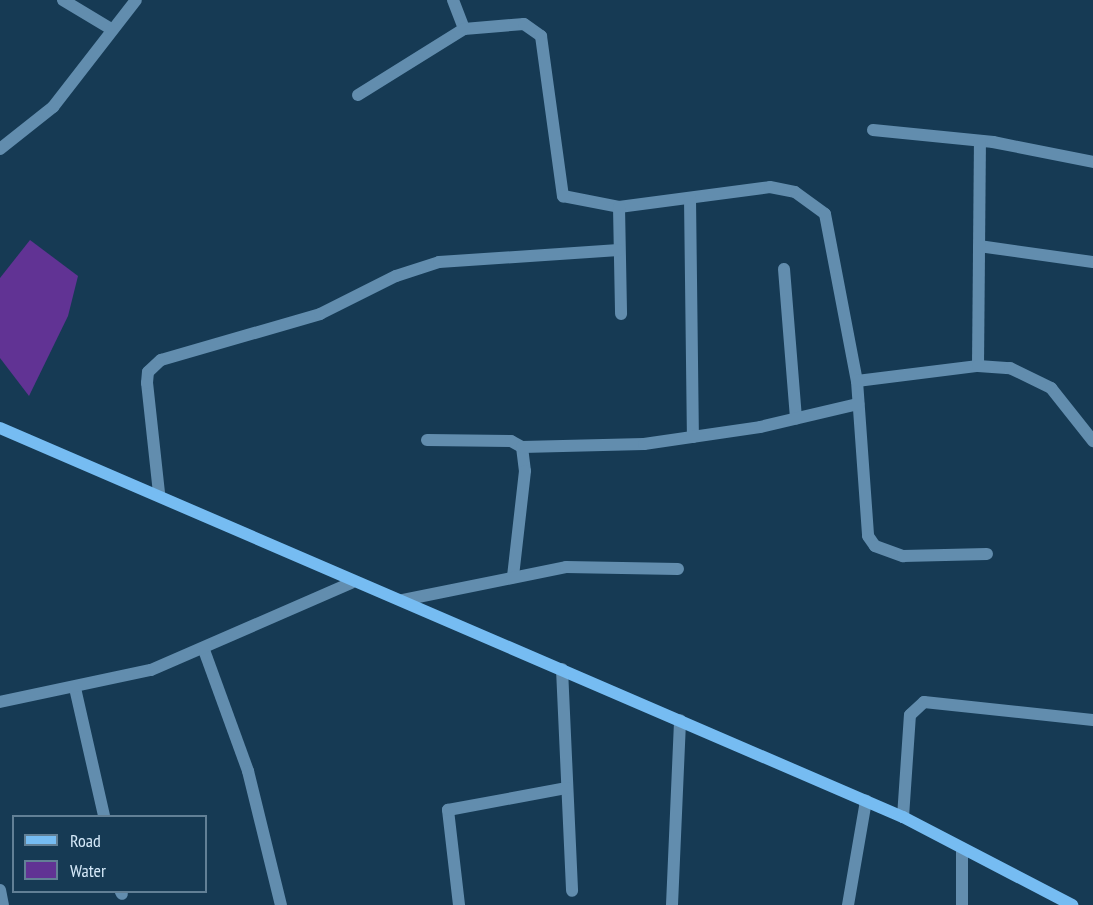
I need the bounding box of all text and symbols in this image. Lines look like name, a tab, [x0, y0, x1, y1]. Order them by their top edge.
legend	[12, 815, 207, 893]
text: Road	[70, 829, 101, 852]
text: Water	[70, 859, 106, 882]

